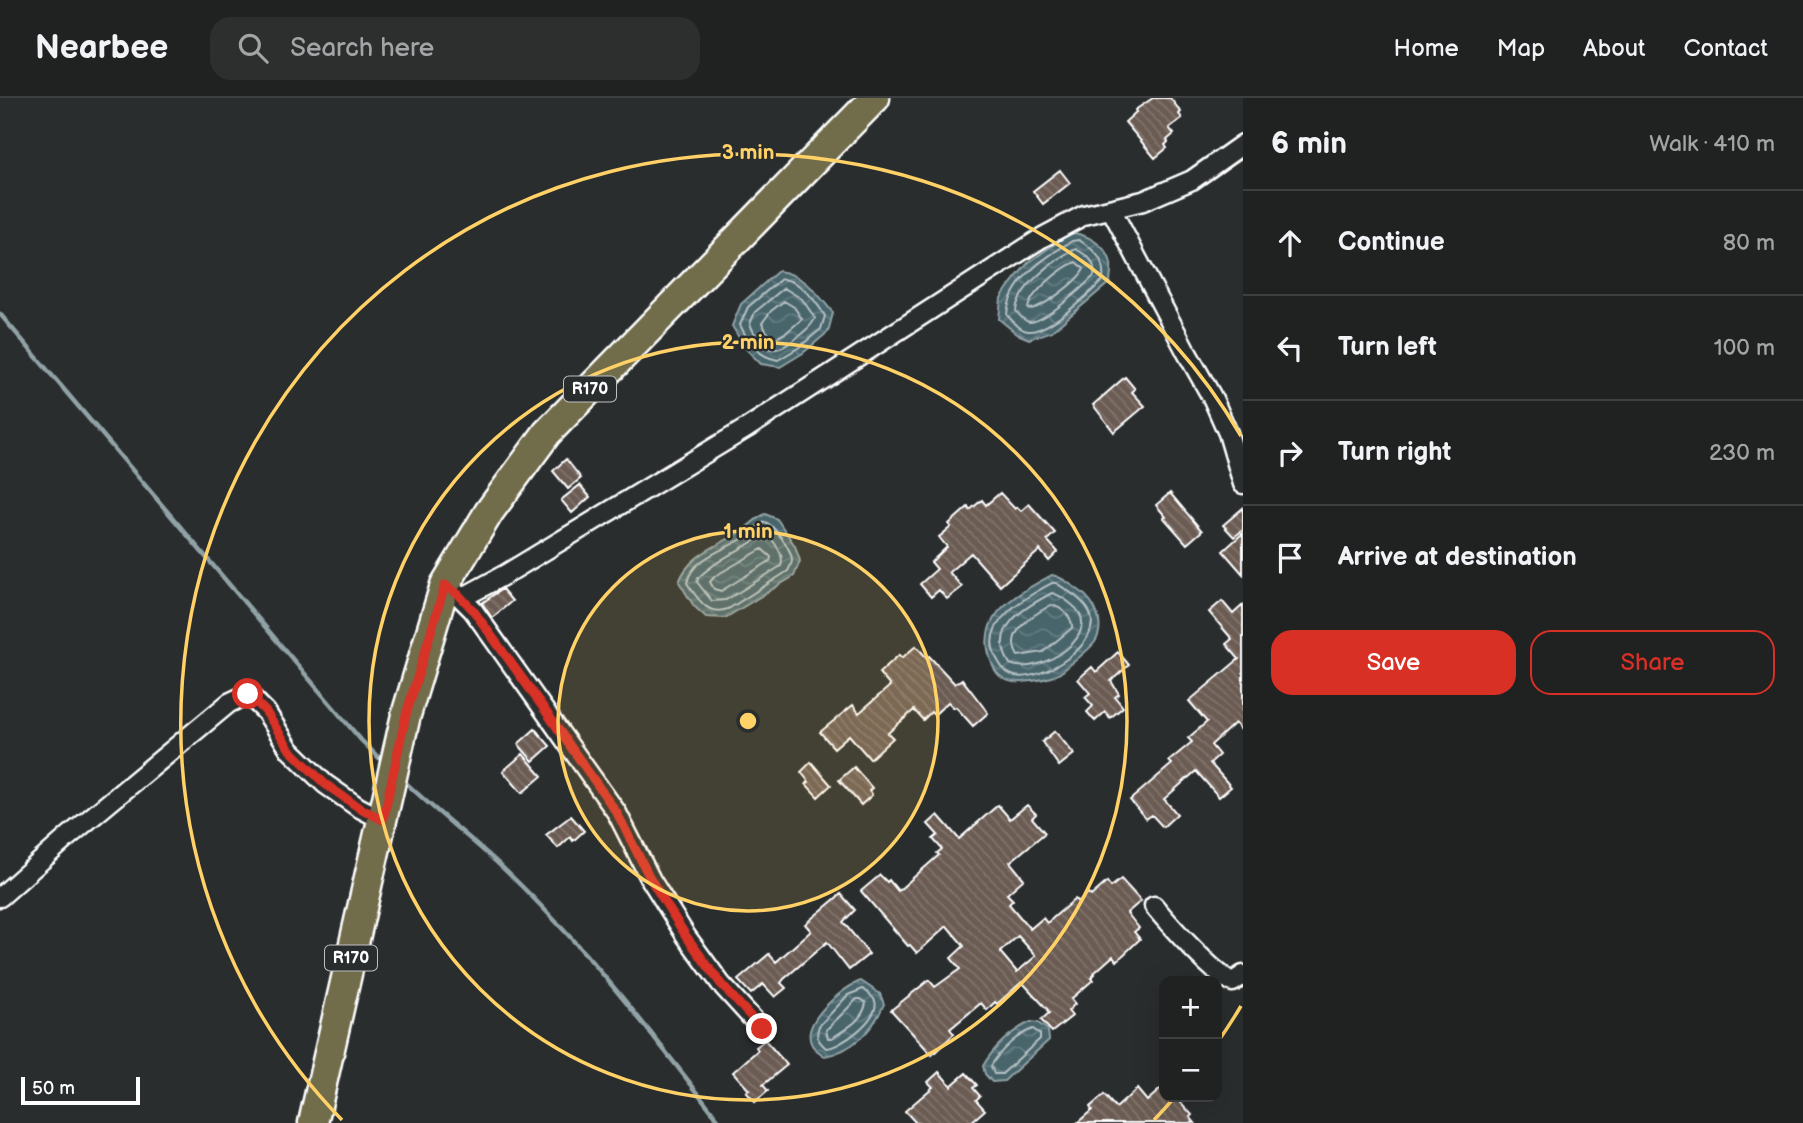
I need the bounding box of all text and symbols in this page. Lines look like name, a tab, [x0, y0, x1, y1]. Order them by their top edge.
search box	[210, 17, 700, 80]
text: Nearbee	[35, 28, 168, 68]
icon: search	[234, 29, 272, 67]
text: Search here	[290, 33, 434, 64]
text: Home	[1394, 34, 1459, 63]
text: Map	[1497, 34, 1545, 63]
text: About	[1583, 34, 1645, 63]
text: Contact	[1683, 34, 1768, 63]
text: 6 min	[1271, 126, 1347, 162]
text: Walk · 410 m	[1649, 130, 1775, 158]
text: 3 min	[722, 140, 774, 165]
icon: ahead	[1271, 224, 1309, 262]
text: Continue	[1338, 227, 1445, 258]
text: 80 m	[1723, 229, 1775, 257]
icon: left	[1271, 329, 1309, 367]
text: 2 min	[721, 330, 775, 355]
text: Turn left	[1338, 332, 1437, 363]
text: 100 m	[1714, 334, 1775, 362]
road number: R170	[564, 376, 616, 402]
icon: right	[1271, 434, 1309, 472]
text: Turn right	[1338, 437, 1451, 468]
text: 230 m	[1709, 439, 1775, 467]
text: 1 min	[723, 519, 773, 544]
icon: arrive	[1271, 539, 1309, 577]
text: Arrive at destination	[1338, 542, 1577, 573]
button: Save	[1271, 630, 1516, 695]
button: Share	[1530, 630, 1775, 695]
route start	[232, 678, 263, 709]
centre of rings	[736, 709, 760, 733]
road number: R170	[325, 946, 377, 971]
map controls	[1159, 976, 1222, 1102]
button: +	[1159, 976, 1222, 1039]
route end	[746, 1013, 777, 1044]
button: −	[1159, 1039, 1222, 1102]
scale bar	[21, 1074, 140, 1106]
text: 50 m	[32, 1077, 75, 1100]

